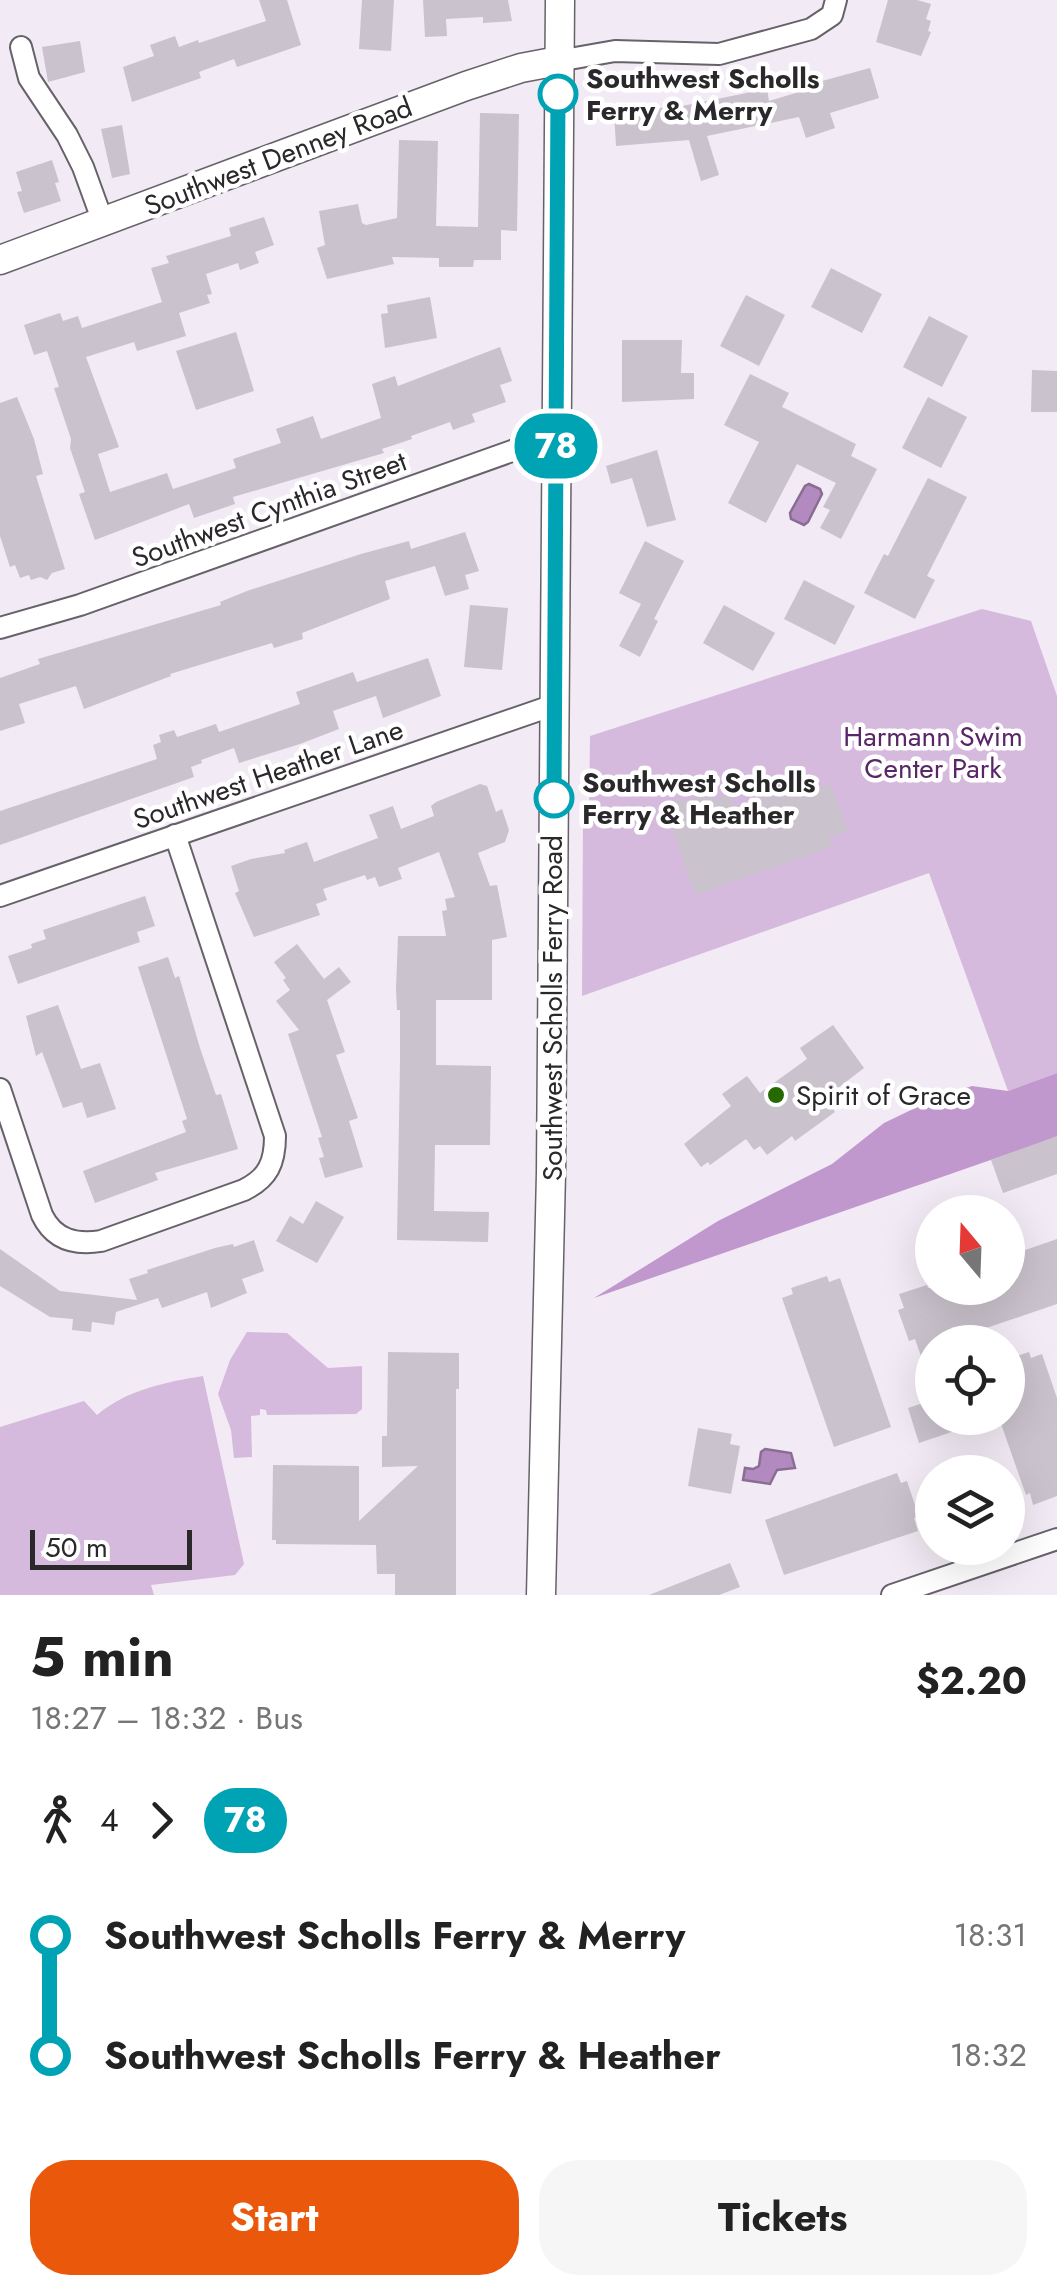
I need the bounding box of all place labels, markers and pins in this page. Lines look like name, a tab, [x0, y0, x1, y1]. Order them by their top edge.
place label: Southwest Scholls Ferry & Merry	[586, 58, 820, 131]
marker: Southwest Scholls Ferry & Merry	[539, 75, 577, 113]
place label: Southwest Scholls Ferry & Heather	[582, 762, 816, 835]
marker: Southwest Scholls Ferry & Heather	[535, 779, 573, 817]
place label: Spirit of Grace	[796, 1075, 971, 1116]
marker: Spirit of Grace	[765, 1084, 787, 1106]

